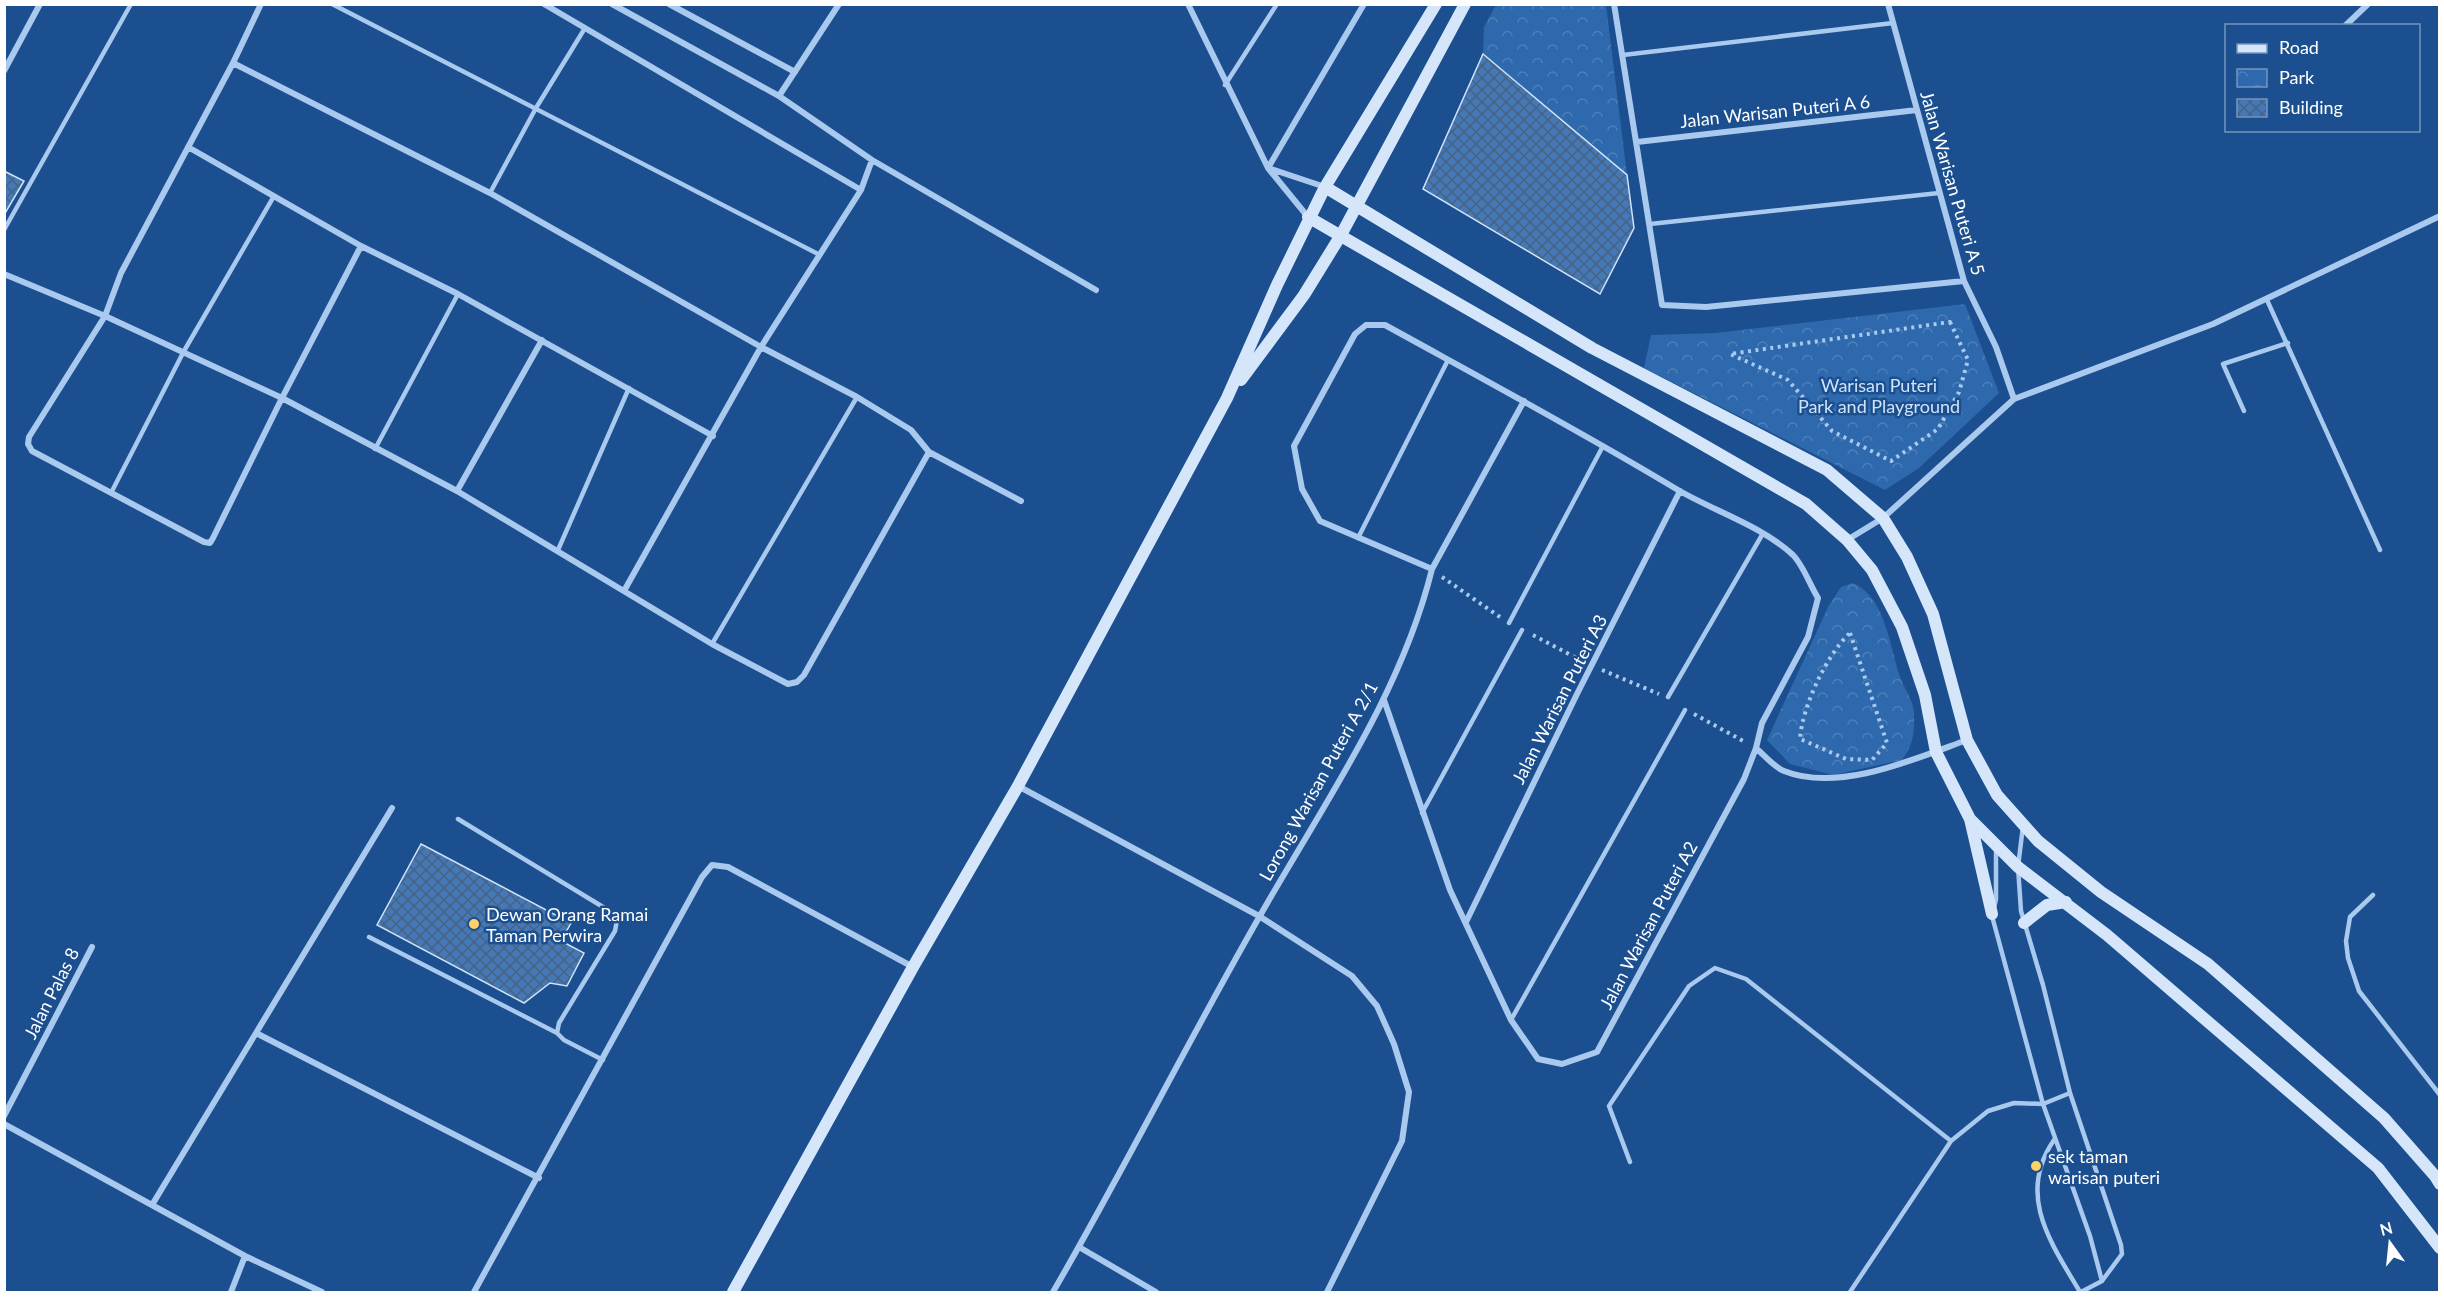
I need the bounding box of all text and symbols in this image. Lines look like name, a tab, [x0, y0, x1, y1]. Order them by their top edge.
legend	[2225, 24, 2420, 132]
text: Road	[2279, 36, 2319, 58]
text: Park	[2279, 66, 2315, 88]
street label: Jalan Warisan Puteri A 5	[1916, 88, 1990, 278]
street label: Jalan Warisan Puteri A 6	[1679, 90, 1871, 132]
text: Building	[2279, 96, 2343, 118]
park label: Warisan Puteri Park and Playground	[1798, 374, 1960, 417]
street label: Jalan Warisan Puteri A3	[1507, 611, 1611, 787]
street label: Lorong Warisan Puteri A 2/1	[1254, 677, 1382, 885]
street label: Jalan Warisan Puteri A2	[1594, 837, 1702, 1013]
place label: Dewan Orang Ramai Taman Perwira	[486, 903, 648, 946]
marker: Dewan Orang Ramai Taman Perwira	[467, 917, 481, 931]
street label: Jalan Palas 8	[19, 944, 83, 1042]
place label: sek taman warisan puteri	[2048, 1145, 2160, 1188]
marker: sek taman warisan puteri	[2029, 1159, 2043, 1173]
north arrow	[2360, 1213, 2420, 1273]
text: N	[2378, 1217, 2394, 1239]

